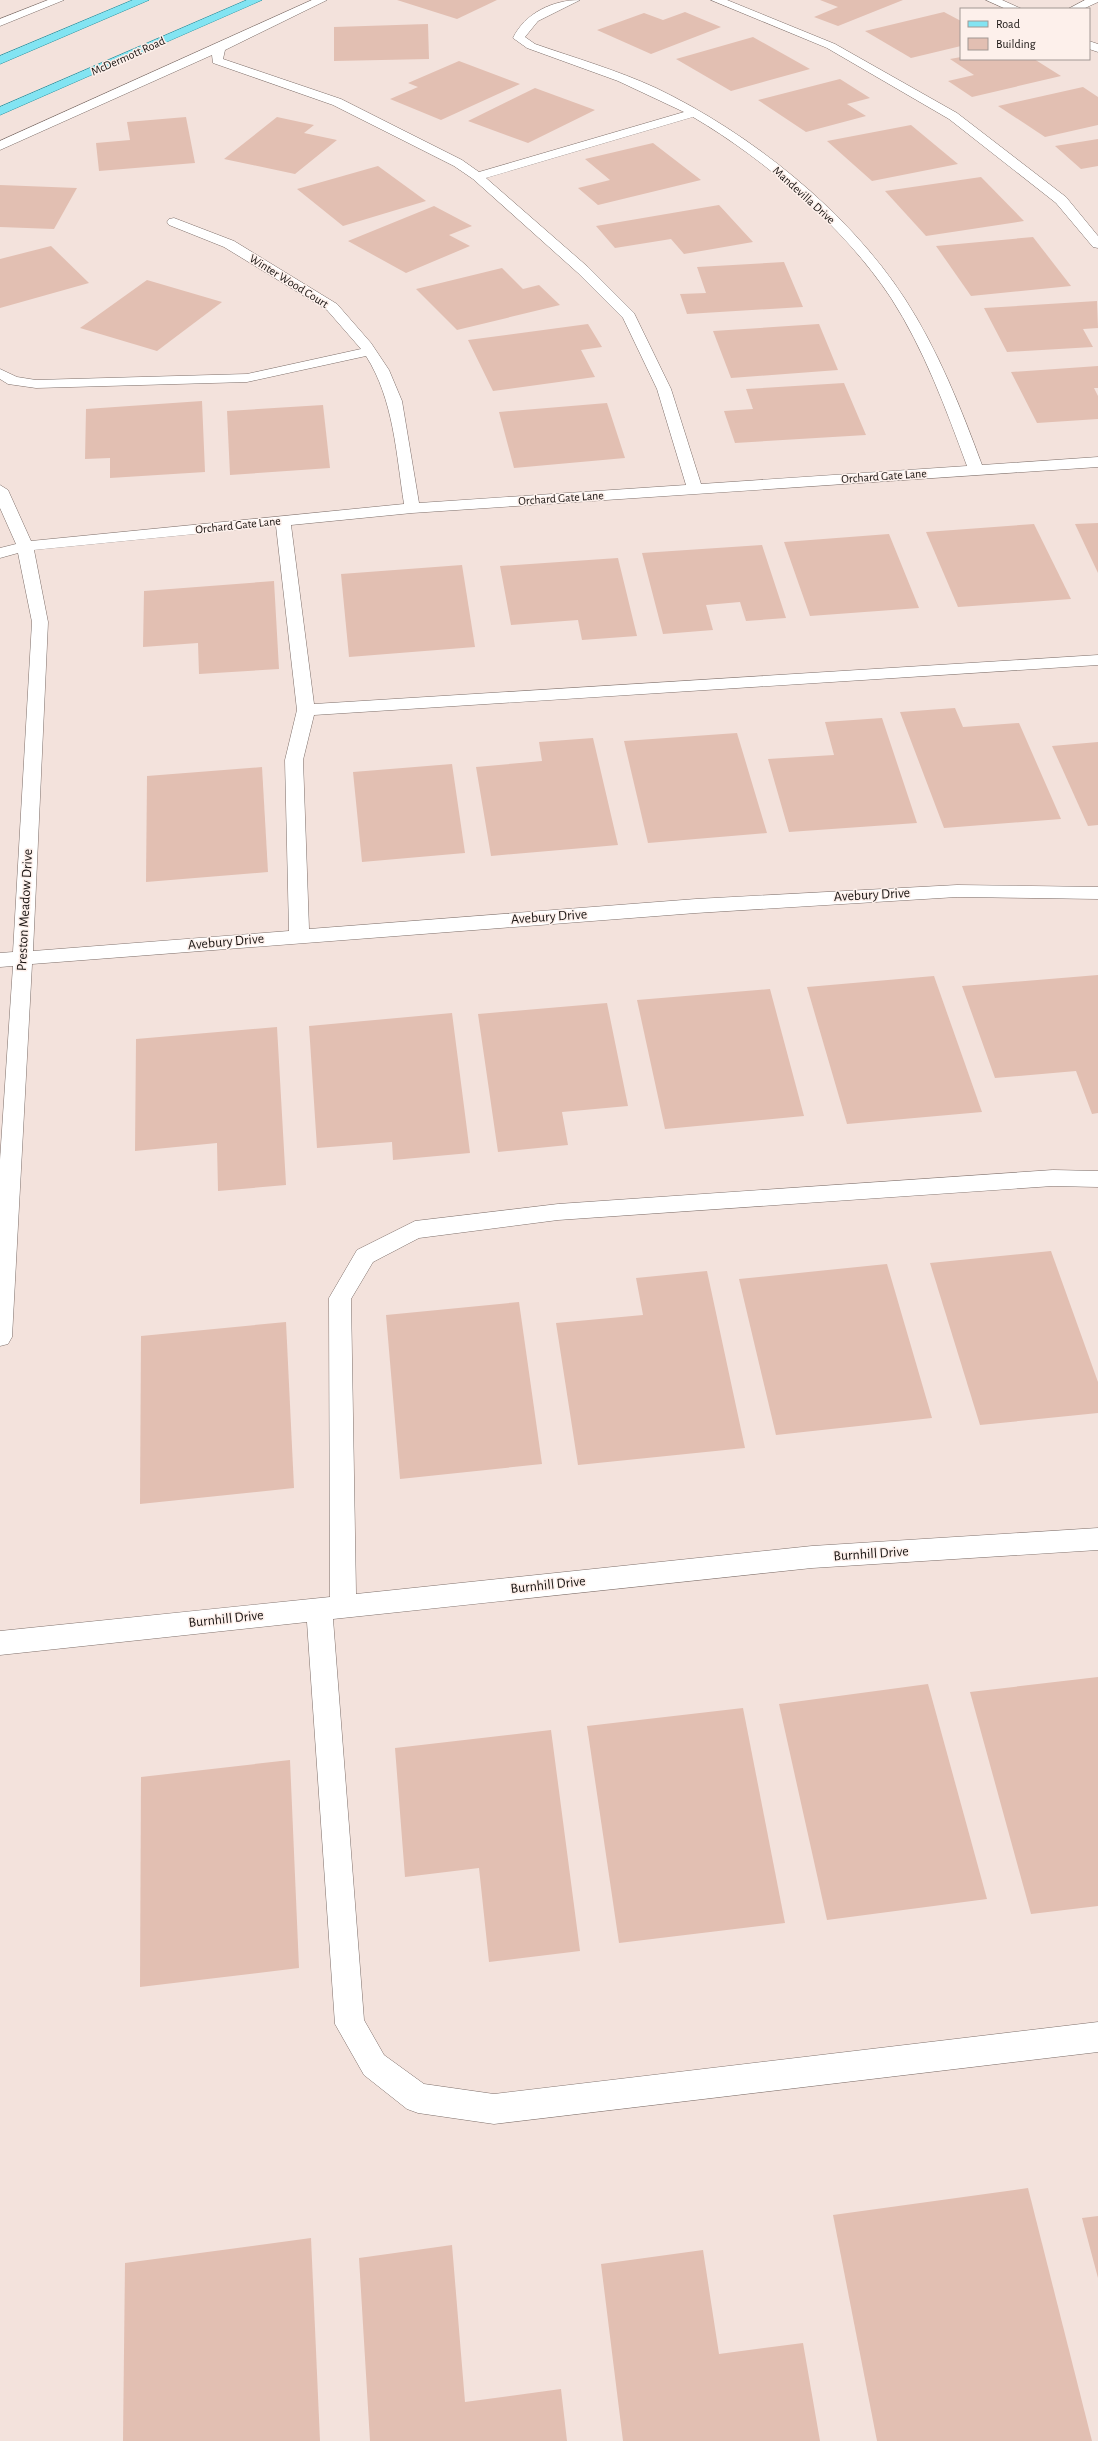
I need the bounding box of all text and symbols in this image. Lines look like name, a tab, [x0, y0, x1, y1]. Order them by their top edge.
legend	[960, 8, 1090, 60]
text: Road	[996, 18, 1020, 30]
street label: McDermott Road	[89, 34, 167, 78]
text: Building	[996, 38, 1036, 50]
street label: Mandevilla Drive	[771, 164, 837, 226]
street label: Winter Wood Court	[247, 252, 331, 310]
street label: Orchard Gate Lane	[841, 467, 927, 485]
street label: Orchard Gate Lane	[518, 489, 604, 507]
street label: Orchard Gate Lane	[195, 515, 281, 535]
street label: Preston Meadow Drive	[15, 849, 35, 971]
street label: Avebury Drive	[834, 886, 910, 904]
street label: Avebury Drive	[510, 907, 588, 927]
street label: Avebury Drive	[187, 932, 265, 952]
street label: Burnhill Drive	[833, 1544, 909, 1564]
street label: Burnhill Drive	[510, 1574, 586, 1596]
street label: Burnhill Drive	[188, 1608, 264, 1630]

